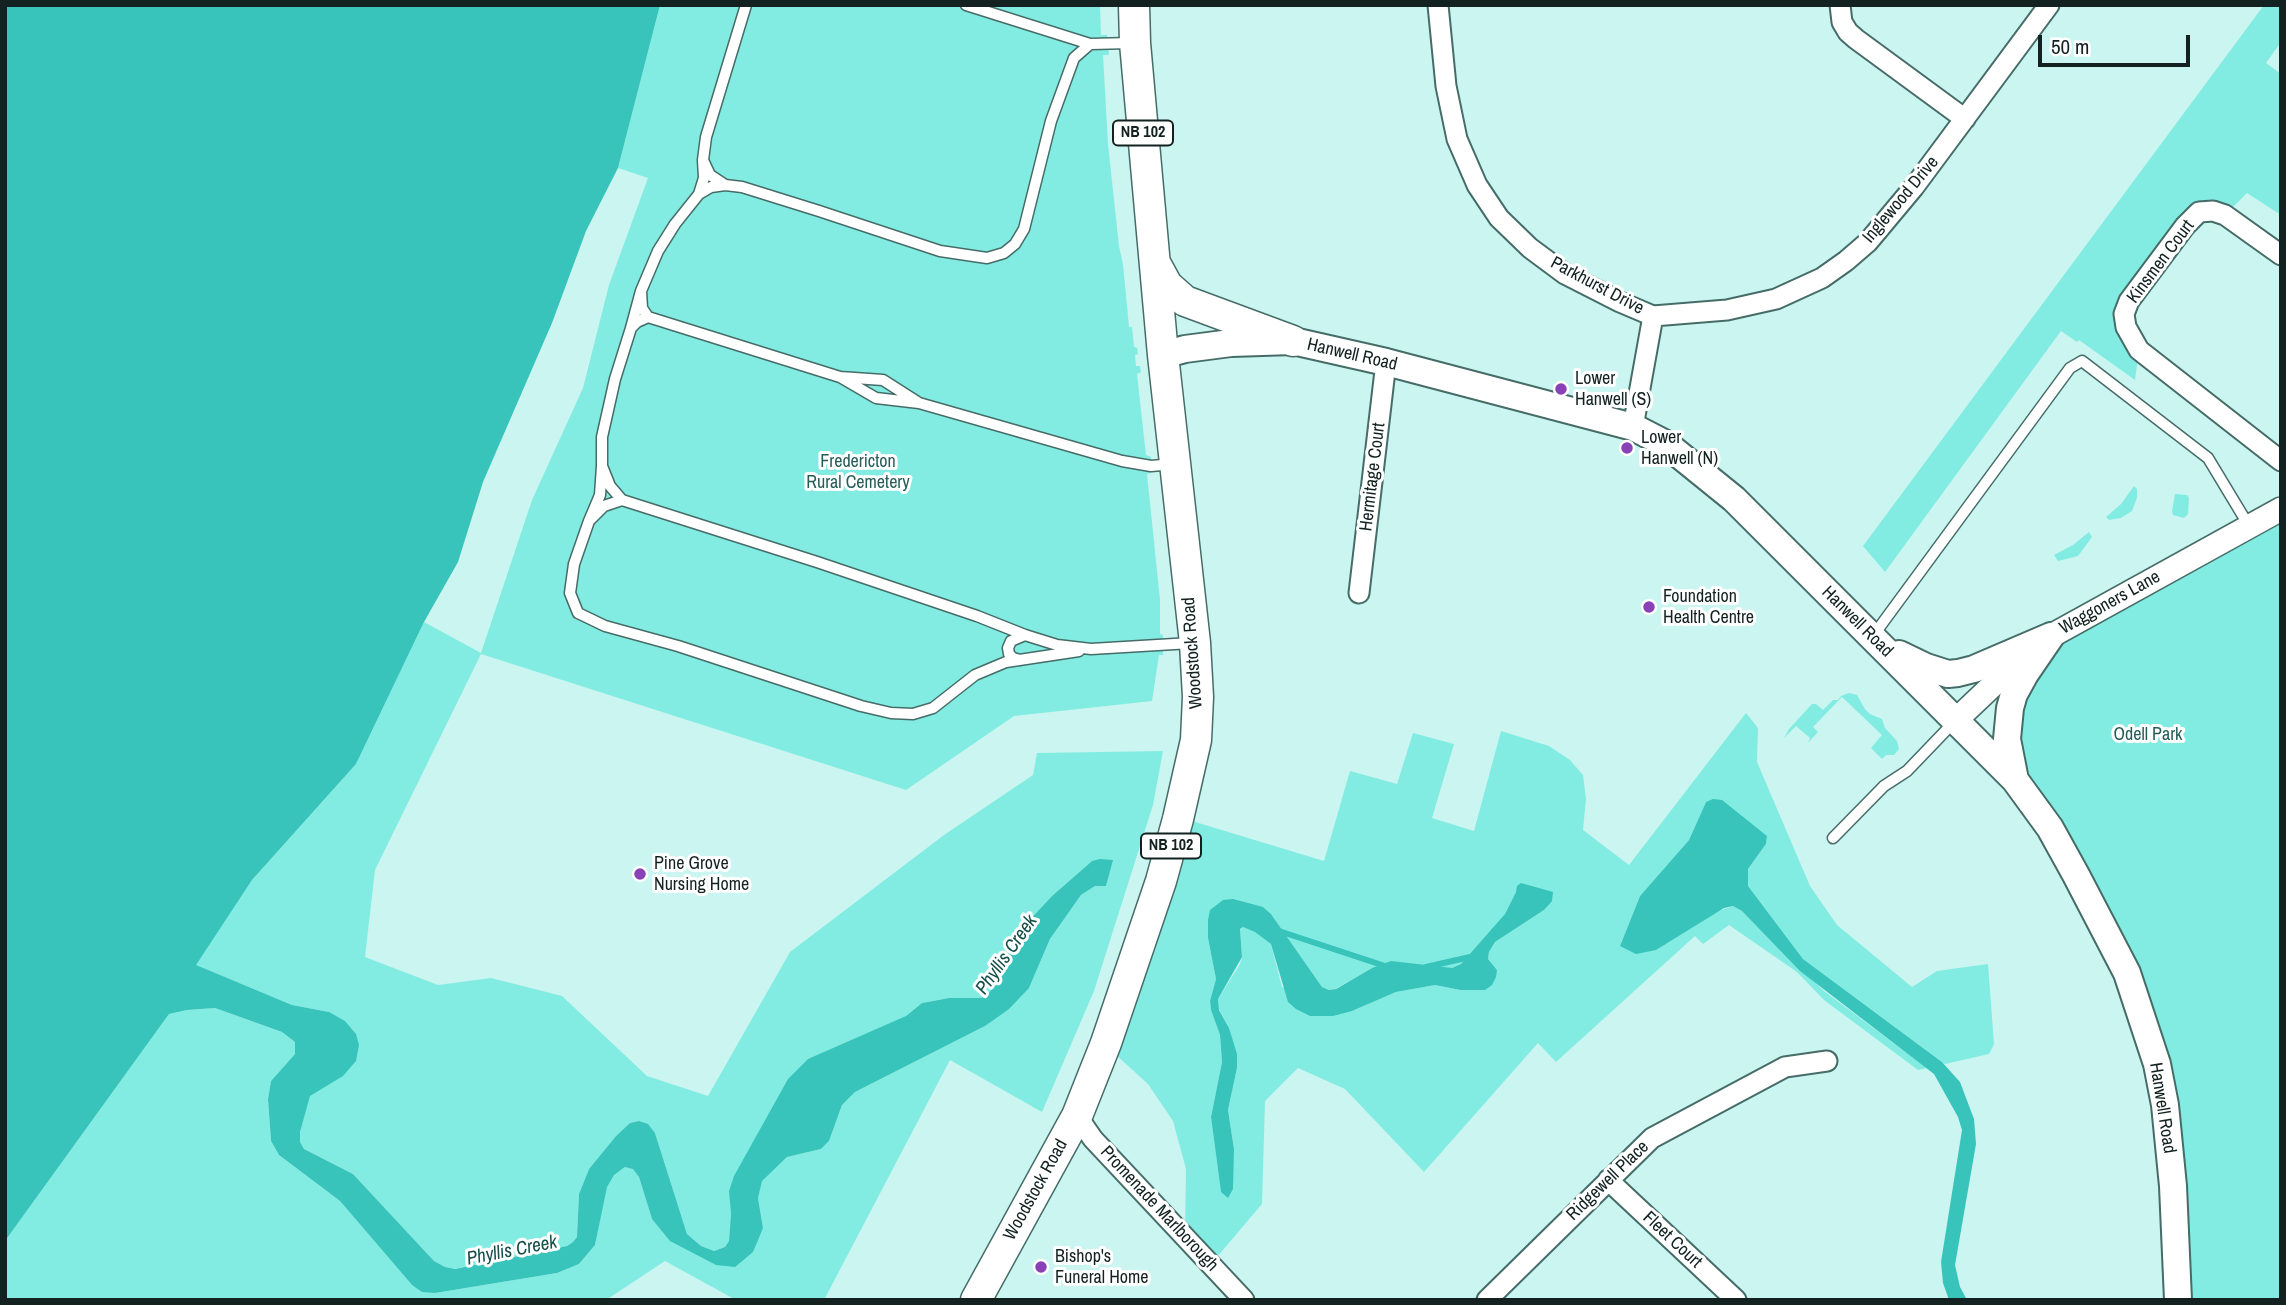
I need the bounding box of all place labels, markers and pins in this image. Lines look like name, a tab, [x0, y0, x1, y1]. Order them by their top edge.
place label: Lower Hanwell (S)	[1575, 368, 1651, 410]
marker: Lower Hanwell (S)	[1553, 381, 1569, 397]
place label: Lower Hanwell (N)	[1641, 427, 1718, 470]
marker: Lower Hanwell (N)	[1619, 440, 1635, 456]
place label: Foundation Health Centre	[1663, 586, 1754, 628]
marker: Foundation Health Centre	[1641, 599, 1657, 615]
place label: Pine Grove Nursing Home	[654, 853, 749, 896]
marker: Pine Grove Nursing Home	[632, 866, 648, 882]
place label: Bishop's Funeral Home	[1055, 1246, 1149, 1288]
marker: Bishop's Funeral Home	[1033, 1259, 1049, 1275]

